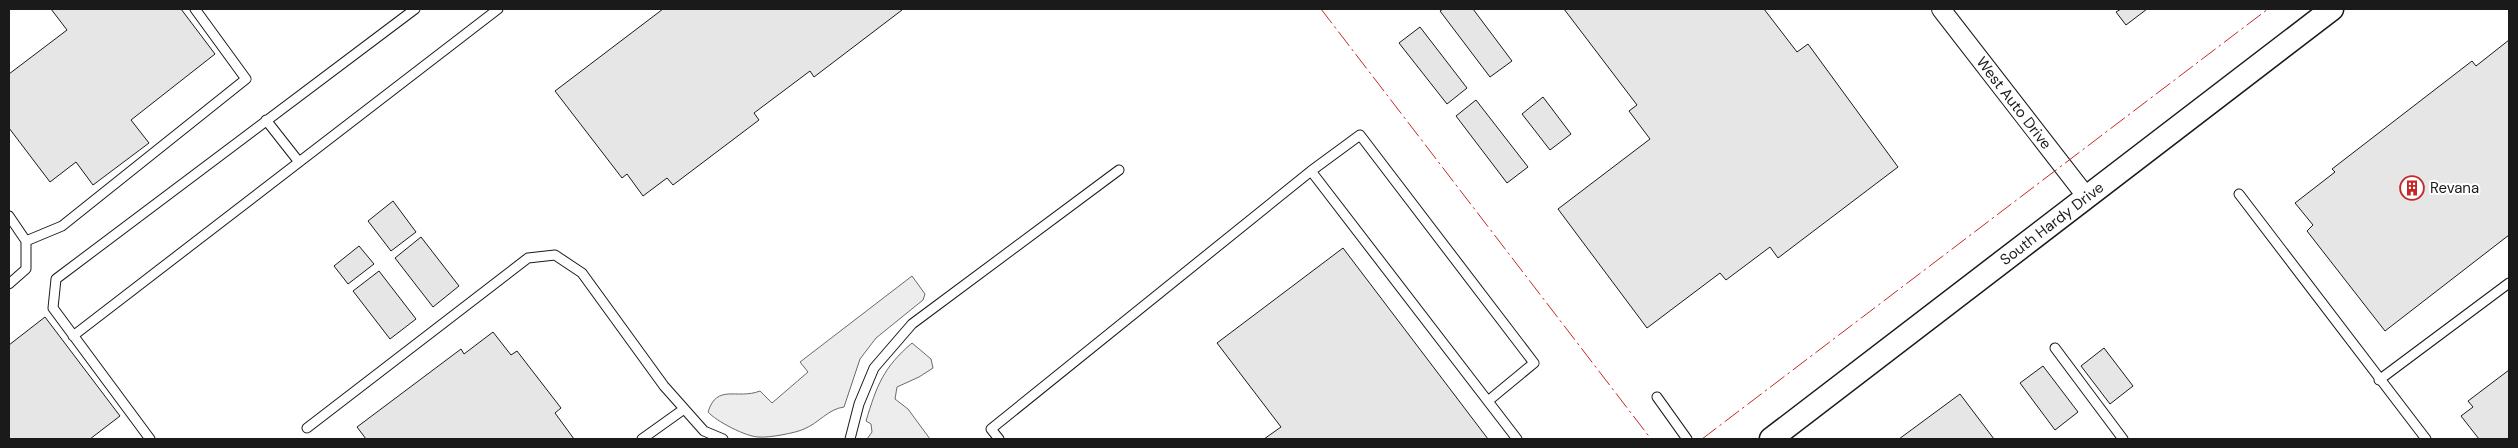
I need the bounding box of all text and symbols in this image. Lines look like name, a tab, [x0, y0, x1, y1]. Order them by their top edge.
street label: West Auto Drive	[1972, 53, 2056, 153]
building icon: Revana	[2399, 175, 2425, 201]
street label: South Hardy Drive	[1996, 177, 2108, 270]
place label: Revana	[2430, 178, 2479, 198]

